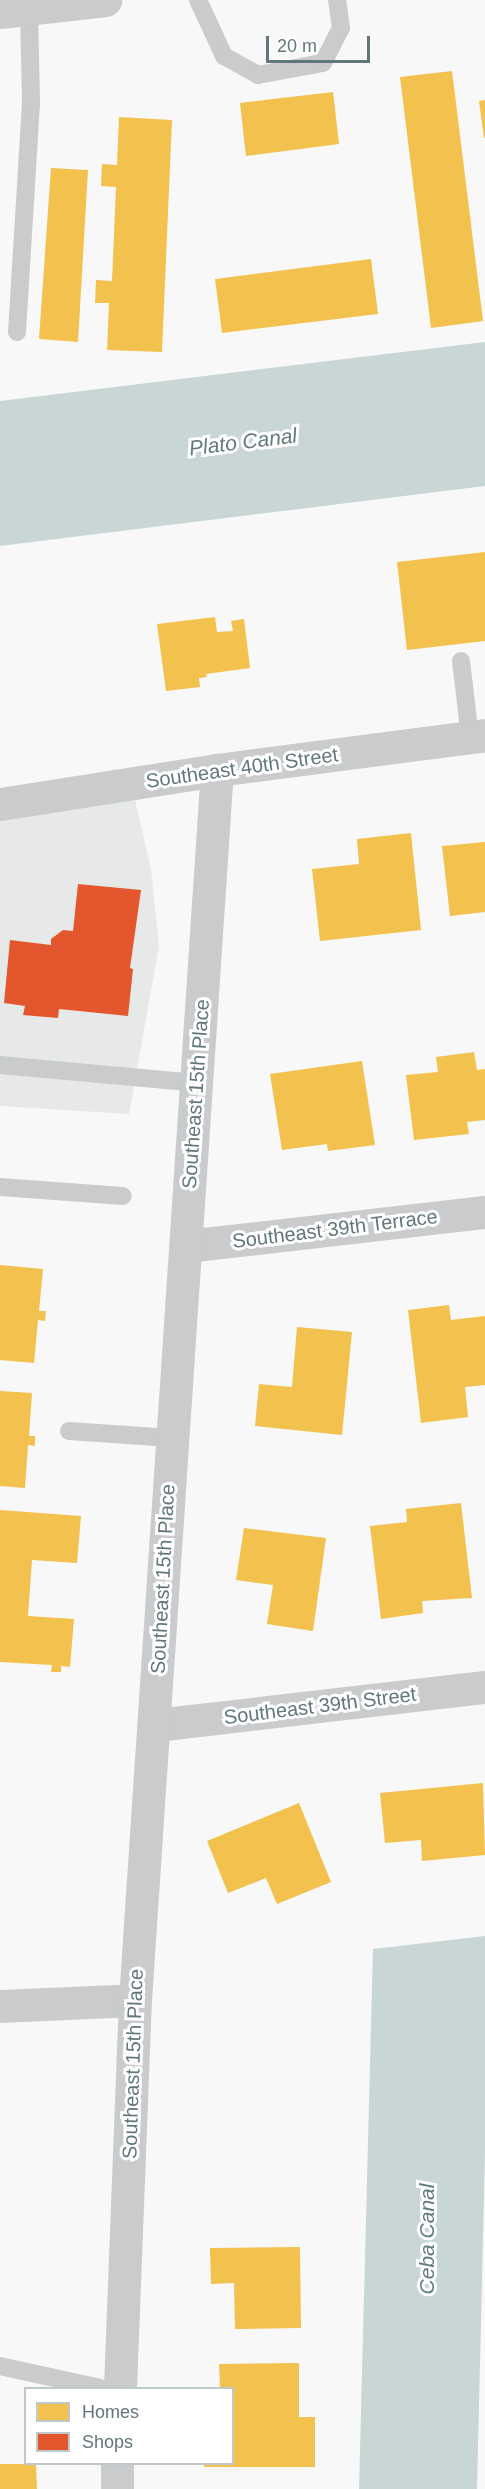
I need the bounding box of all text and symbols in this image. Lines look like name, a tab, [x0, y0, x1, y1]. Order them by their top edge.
scale bar	[269, 24, 372, 62]
text: 20 m	[277, 36, 317, 56]
water label: Plato Canal	[188, 423, 298, 461]
street label: Southeast 40th Street	[145, 743, 339, 793]
street label: Southeast 15th Place	[177, 998, 215, 1190]
street label: Southeast 39th Terrace	[231, 1204, 439, 1254]
street label: Southeast 15th Place	[146, 1483, 180, 1675]
street label: Southeast 39th Street	[223, 1682, 417, 1730]
street label: Southeast 15th Place	[118, 1969, 148, 2159]
water label: Ceba Canal	[414, 2184, 440, 2294]
legend	[24, 2387, 234, 2465]
text: Homes	[82, 2402, 139, 2422]
text: Shops	[82, 2432, 133, 2452]

